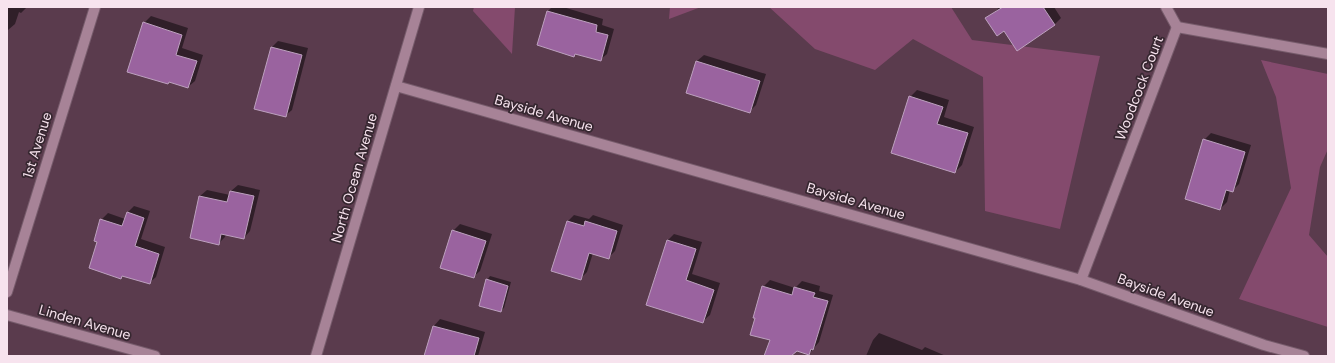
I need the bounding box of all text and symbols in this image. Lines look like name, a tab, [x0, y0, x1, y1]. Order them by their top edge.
street label: Woodcock Court	[1111, 33, 1167, 143]
street label: Bayside Avenue	[493, 90, 595, 136]
street label: 1st Avenue	[18, 110, 56, 180]
street label: North Ocean Avenue	[327, 111, 381, 245]
street label: Bayside Avenue	[805, 178, 907, 224]
street label: Bayside Avenue	[1115, 269, 1217, 321]
street label: Linden Avenue	[37, 300, 133, 344]

